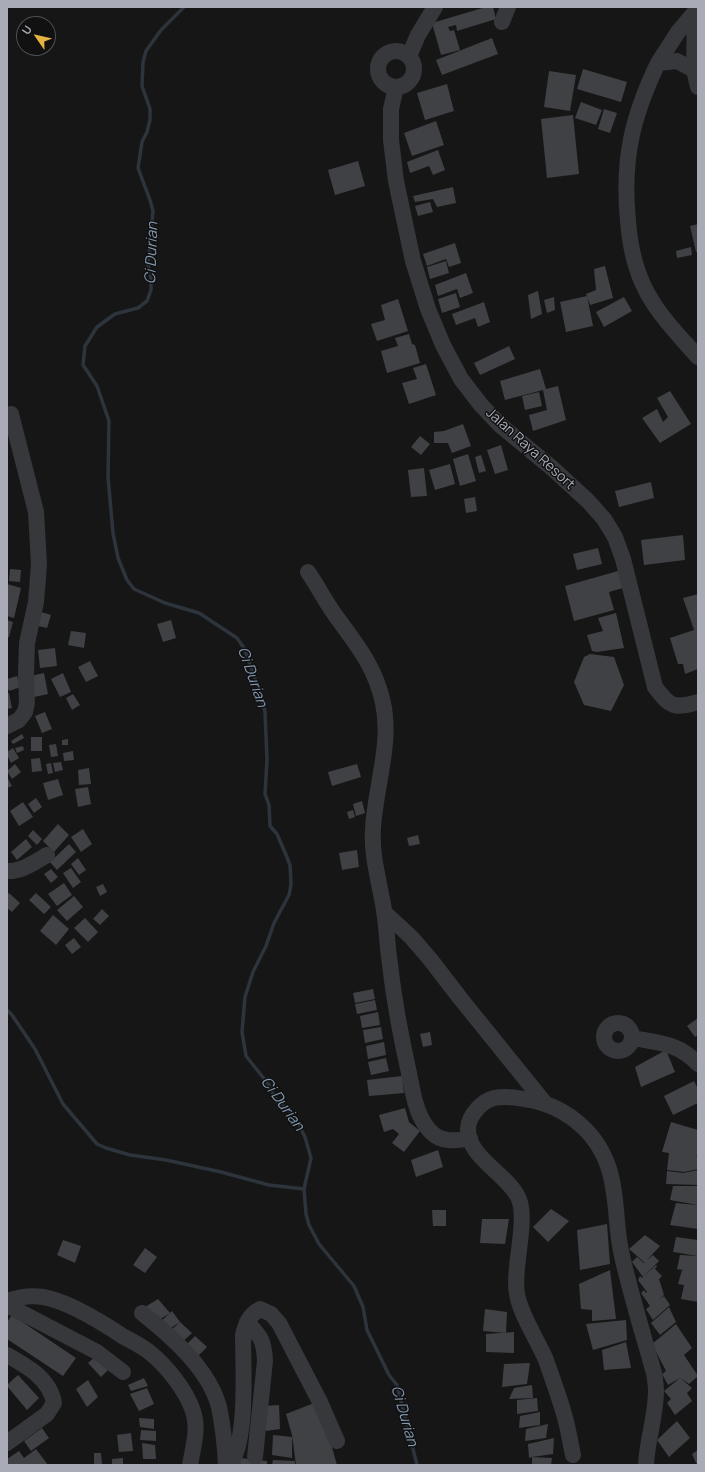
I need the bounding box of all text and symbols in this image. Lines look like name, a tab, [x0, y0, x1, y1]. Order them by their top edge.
north arrow	[16, 16, 56, 56]
text: U	[18, 22, 35, 37]
water label: Ci Durian	[142, 222, 162, 284]
street label: Jalan Raya Resort	[482, 405, 578, 493]
water label: Ci Durian	[233, 645, 271, 709]
water label: Ci Durian	[256, 1073, 308, 1135]
water label: Ci Durian	[387, 1384, 421, 1448]

